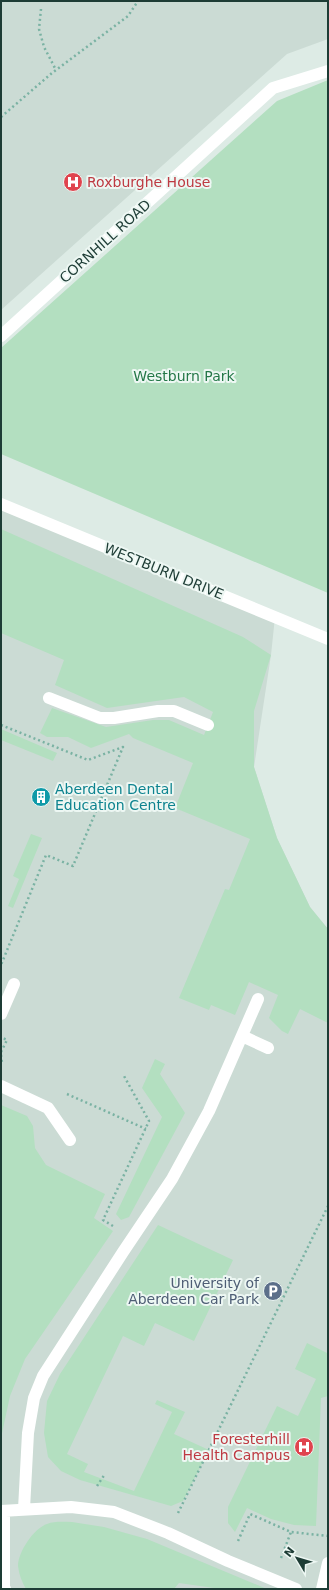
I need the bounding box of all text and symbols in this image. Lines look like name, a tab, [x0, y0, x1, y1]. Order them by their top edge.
hospital icon: Roxburghe House	[62, 171, 84, 193]
place label: Roxburghe House	[87, 174, 210, 190]
street label: CORNHILL ROAD	[56, 196, 154, 286]
park label: Westburn Park	[133, 368, 236, 384]
street label: WESTBURN DRIVE	[102, 540, 226, 602]
place label: Aberdeen Dental Education Centre	[55, 781, 176, 813]
building icon: Aberdeen Dental Education Centre	[30, 786, 52, 808]
place label: University of Aberdeen Car Park	[128, 1275, 260, 1307]
parking icon: University of Aberdeen Car Park	[262, 1280, 284, 1302]
place label: Foresterhill Health Campus	[183, 1431, 290, 1463]
hospital icon: Foresterhill Health Campus	[293, 1436, 315, 1458]
north arrow	[277, 1538, 317, 1578]
text: N	[282, 1545, 297, 1560]

